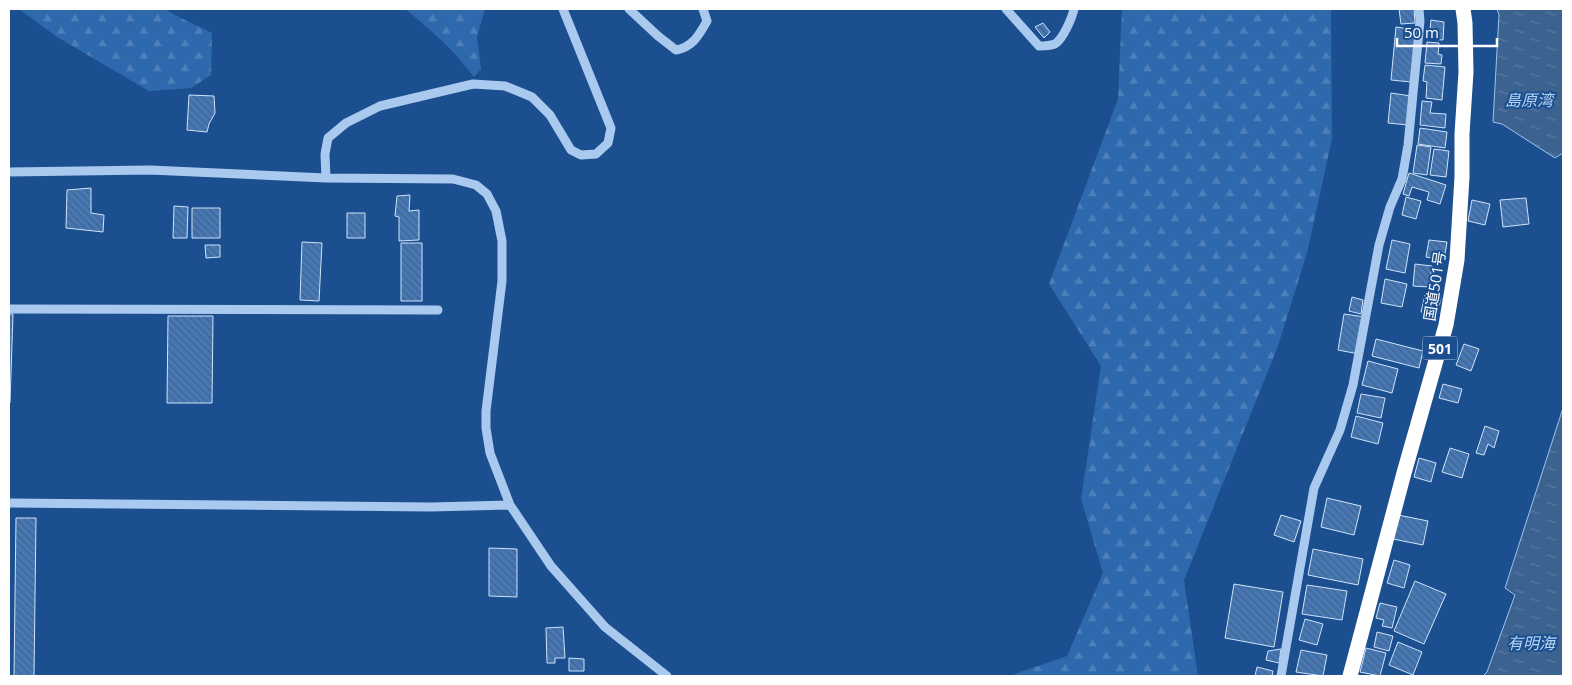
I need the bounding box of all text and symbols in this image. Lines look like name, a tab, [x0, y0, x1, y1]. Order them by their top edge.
scale bar	[1397, 15, 1497, 47]
text: 50 m	[1404, 22, 1439, 42]
water label: 島原湾	[1505, 89, 1556, 111]
street label: 国道501号	[1419, 250, 1449, 322]
road number: 501	[1422, 336, 1458, 359]
water label: 有明海	[1507, 632, 1558, 654]

